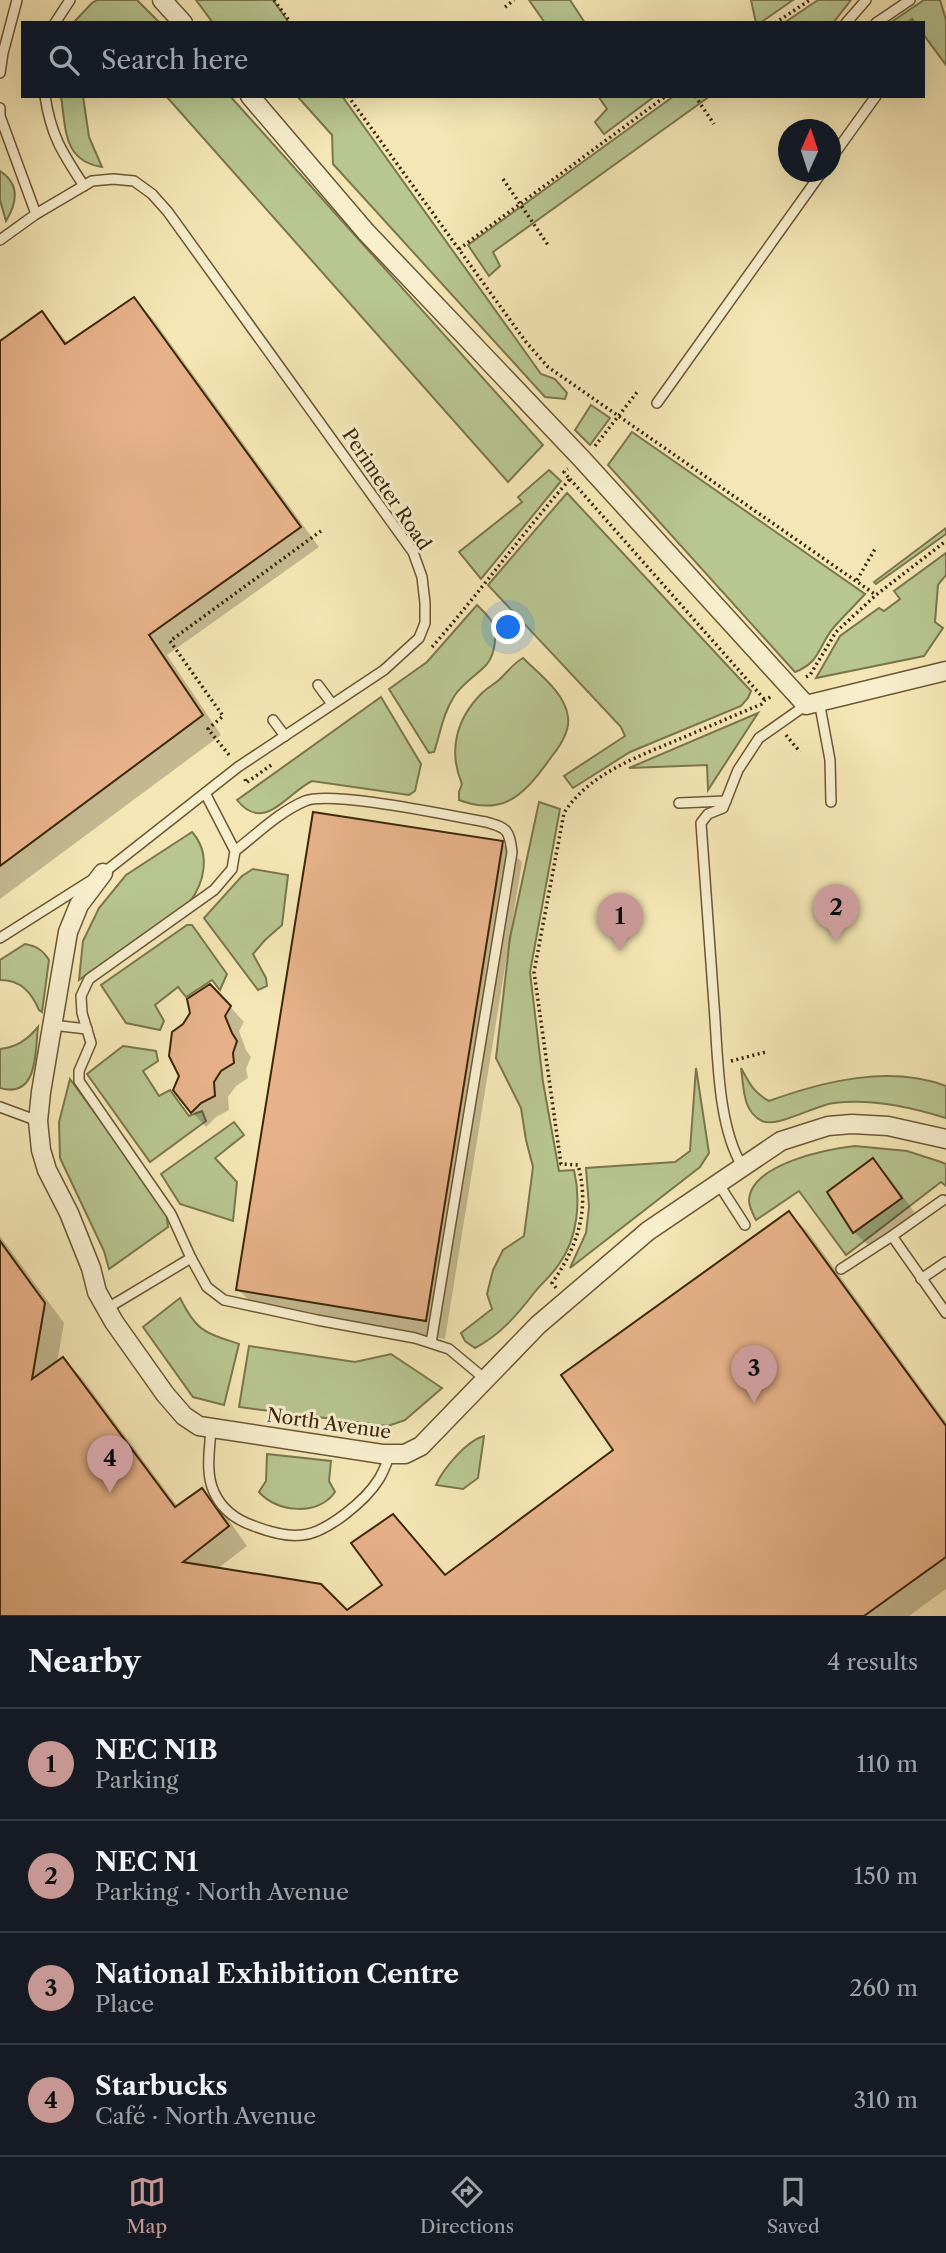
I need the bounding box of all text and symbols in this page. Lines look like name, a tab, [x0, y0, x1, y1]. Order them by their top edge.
search box	[21, 21, 925, 98]
icon: search	[45, 41, 83, 79]
text: Search here	[101, 44, 248, 76]
north arrow	[778, 119, 841, 182]
street label: Perimeter Road	[337, 424, 436, 555]
your location	[491, 610, 525, 644]
pin: 2	[813, 884, 859, 942]
pin: 1	[597, 893, 643, 951]
pin: 3	[731, 1345, 777, 1403]
street label: North Avenue	[265, 1403, 393, 1444]
pin: 4	[87, 1435, 133, 1493]
text: Nearby	[28, 1643, 141, 1680]
text: 4 results	[827, 1648, 918, 1676]
text: NEC N1B	[95, 1734, 217, 1766]
text: 1	[46, 1750, 56, 1778]
text: 110 m	[857, 1750, 918, 1778]
text: Parking	[95, 1766, 179, 1794]
text: NEC N1	[95, 1846, 198, 1878]
text: 2	[44, 1862, 58, 1890]
text: 150 m	[854, 1862, 918, 1890]
text: Parking · North Avenue	[95, 1878, 349, 1906]
text: National Exhibition Centre	[95, 1958, 459, 1990]
text: 3	[45, 1974, 58, 2002]
text: 260 m	[849, 1974, 918, 2002]
text: Place	[95, 1990, 154, 2018]
text: Starbucks	[95, 2070, 228, 2102]
text: 4	[44, 2086, 58, 2114]
text: 310 m	[854, 2086, 918, 2114]
text: Café · North Avenue	[95, 2102, 316, 2130]
tab: Map	[126, 2173, 167, 2238]
tab: Directions	[420, 2173, 514, 2238]
tab: Saved	[767, 2173, 820, 2238]

